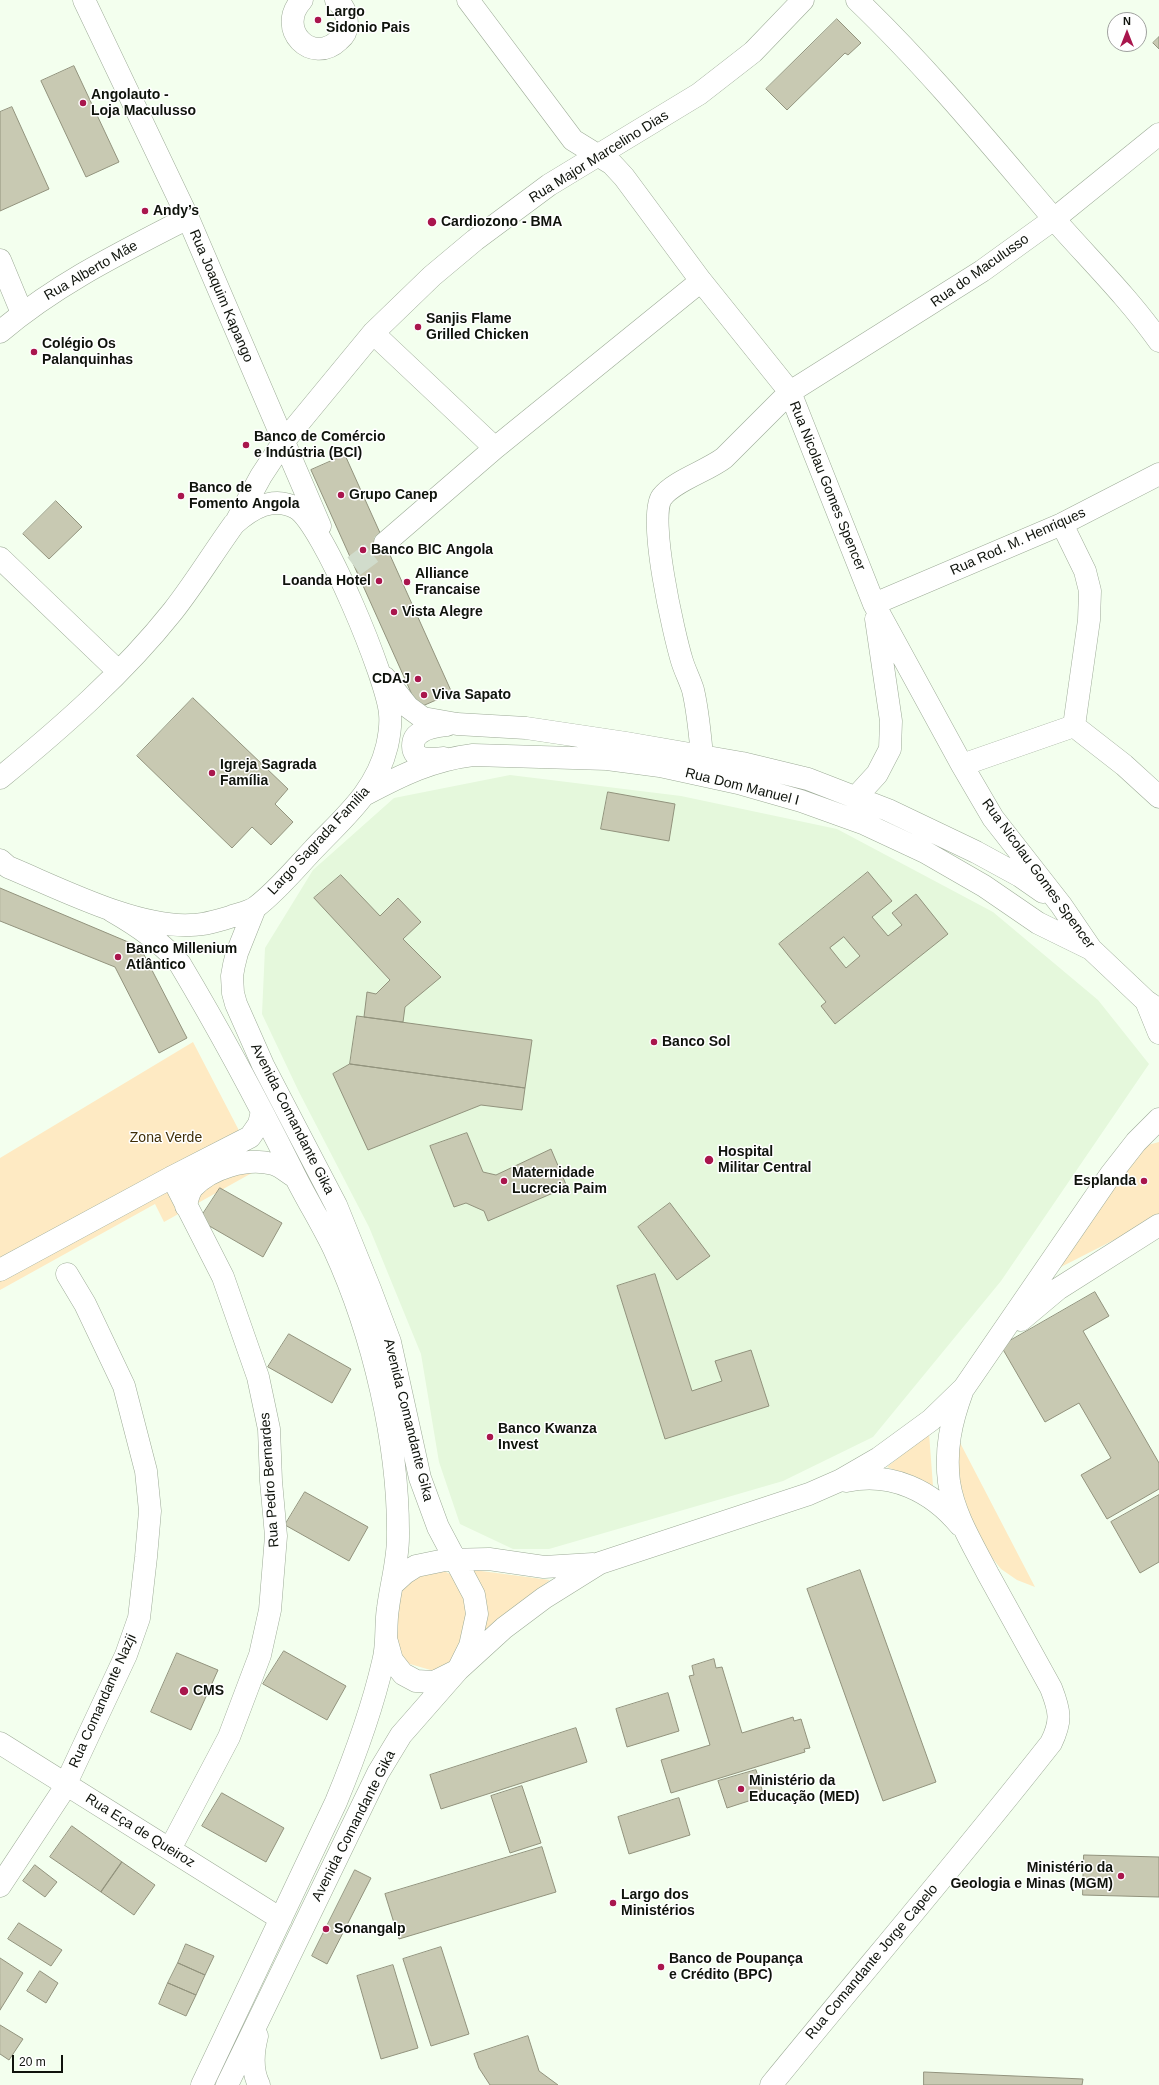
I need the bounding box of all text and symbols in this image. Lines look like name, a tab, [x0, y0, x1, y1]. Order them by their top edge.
place label: Largo Sidonio Pais	[326, 4, 410, 36]
north arrow	[1107, 12, 1147, 52]
marker: Largo Sidonio Pais	[313, 15, 323, 25]
text: N	[1123, 15, 1131, 27]
place label: Angolauto - Loja Maculusso	[91, 87, 196, 120]
marker: Angolauto - Loja Maculusso	[78, 98, 88, 108]
street label: Rua Major Marcelino Dias	[526, 107, 672, 207]
place label: Andy’s	[153, 203, 199, 219]
marker: Andy’s	[140, 206, 150, 216]
place label: Cardiozono - BMA	[441, 214, 562, 230]
marker: Cardiozono - BMA	[426, 216, 438, 228]
street label: Rua Joaquim Kapango	[185, 227, 257, 365]
street label: Rua do Maculusso	[928, 231, 1032, 311]
street label: Rua Alberto Mãe	[41, 237, 141, 305]
place label: Sanjis Flame Grilled Chicken	[426, 311, 529, 344]
marker: Sanjis Flame Grilled Chicken	[413, 322, 423, 332]
place label: Colégio Os Palanquinhas	[42, 336, 133, 368]
marker: Colégio Os Palanquinhas	[29, 347, 39, 357]
street label: Rua Nicolau Gomes Spencer	[785, 399, 869, 573]
place label: Banco de Comércio e Indústria (BCI)	[254, 429, 385, 462]
marker: Banco de Comércio e Indústria (BCI)	[241, 440, 251, 450]
place label: Banco de Fomento Angola	[189, 480, 299, 512]
place label: Grupo Canep	[349, 487, 438, 503]
marker: Grupo Canep	[336, 490, 346, 500]
marker: Banco de Fomento Angola	[176, 491, 186, 501]
street label: Rua Rod. M. Henriques	[948, 505, 1088, 579]
place label: Banco BIC Angola	[371, 542, 493, 558]
marker: Banco BIC Angola	[358, 545, 368, 555]
place label: Alliance Francaise	[415, 566, 480, 598]
place label: Loanda Hotel	[282, 573, 371, 589]
marker: Loanda Hotel	[374, 576, 384, 586]
marker: Alliance Francaise	[402, 577, 412, 587]
place label: Vista Alegre	[402, 604, 483, 620]
marker: Vista Alegre	[389, 607, 399, 617]
place label: CDAJ	[372, 671, 410, 687]
marker: CDAJ	[413, 674, 423, 684]
place label: Viva Sapato	[432, 687, 511, 703]
marker: Viva Sapato	[419, 690, 429, 700]
place label: Igreja Sagrada Família	[220, 757, 316, 790]
street label: Rua Dom Manuel I	[683, 765, 801, 809]
marker: Igreja Sagrada Família	[207, 768, 217, 778]
street label: Largo Sagrada Familia	[265, 783, 373, 899]
street label: Rua Nicolau Gomes Spencer	[978, 796, 1098, 952]
place label: Banco Millenium Atlântico	[126, 941, 237, 974]
marker: Banco Millenium Atlântico	[113, 952, 123, 962]
place label: Banco Sol	[662, 1034, 730, 1050]
marker: Banco Sol	[649, 1037, 659, 1047]
street label: Avenida Comandante Gika	[247, 1041, 337, 1197]
park label: Zona Verde	[130, 1130, 202, 1146]
place label: Hospital Militar Central	[718, 1144, 811, 1176]
marker: Hospital Militar Central	[703, 1154, 715, 1166]
place label: Maternidade Lucrecia Paim	[512, 1165, 607, 1198]
place label: Esplanda	[1074, 1173, 1136, 1189]
marker: Maternidade Lucrecia Paim	[499, 1176, 509, 1186]
marker: Esplanda	[1139, 1176, 1149, 1186]
street label: Avenida Comandante Gika	[380, 1337, 436, 1503]
street label: Rua Pedro Bernardes	[257, 1412, 283, 1548]
place label: Banco Kwanza Invest	[498, 1421, 597, 1454]
marker: Banco Kwanza Invest	[485, 1432, 495, 1442]
street label: Rua Comandante Nazji	[66, 1631, 140, 1771]
place label: CMS	[193, 1683, 224, 1699]
marker: CMS	[178, 1685, 190, 1697]
street label: Avenida Comandante Gika	[309, 1748, 399, 1904]
place label: Ministério da Educação (MED)	[749, 1773, 859, 1806]
marker: Ministério da Educação (MED)	[736, 1784, 746, 1794]
street label: Rua Eça de Queiroz	[82, 1790, 198, 1872]
place label: Ministério da Geologia e Minas (MGM)	[950, 1860, 1113, 1892]
marker: Ministério da Geologia e Minas (MGM)	[1116, 1871, 1126, 1881]
street label: Rua Comandante Jorge Capelo	[802, 1881, 942, 2043]
place label: Largo dos Ministérios	[621, 1887, 695, 1920]
marker: Largo dos Ministérios	[608, 1898, 618, 1908]
place label: Sonangalp	[334, 1921, 406, 1937]
marker: Sonangalp	[321, 1924, 331, 1934]
place label: Banco de Poupança e Crédito (BPC)	[669, 1951, 803, 1984]
marker: Banco de Poupança e Crédito (BPC)	[656, 1962, 666, 1972]
scale bar	[14, 2047, 65, 2073]
text: 20 m	[19, 2055, 46, 2069]

